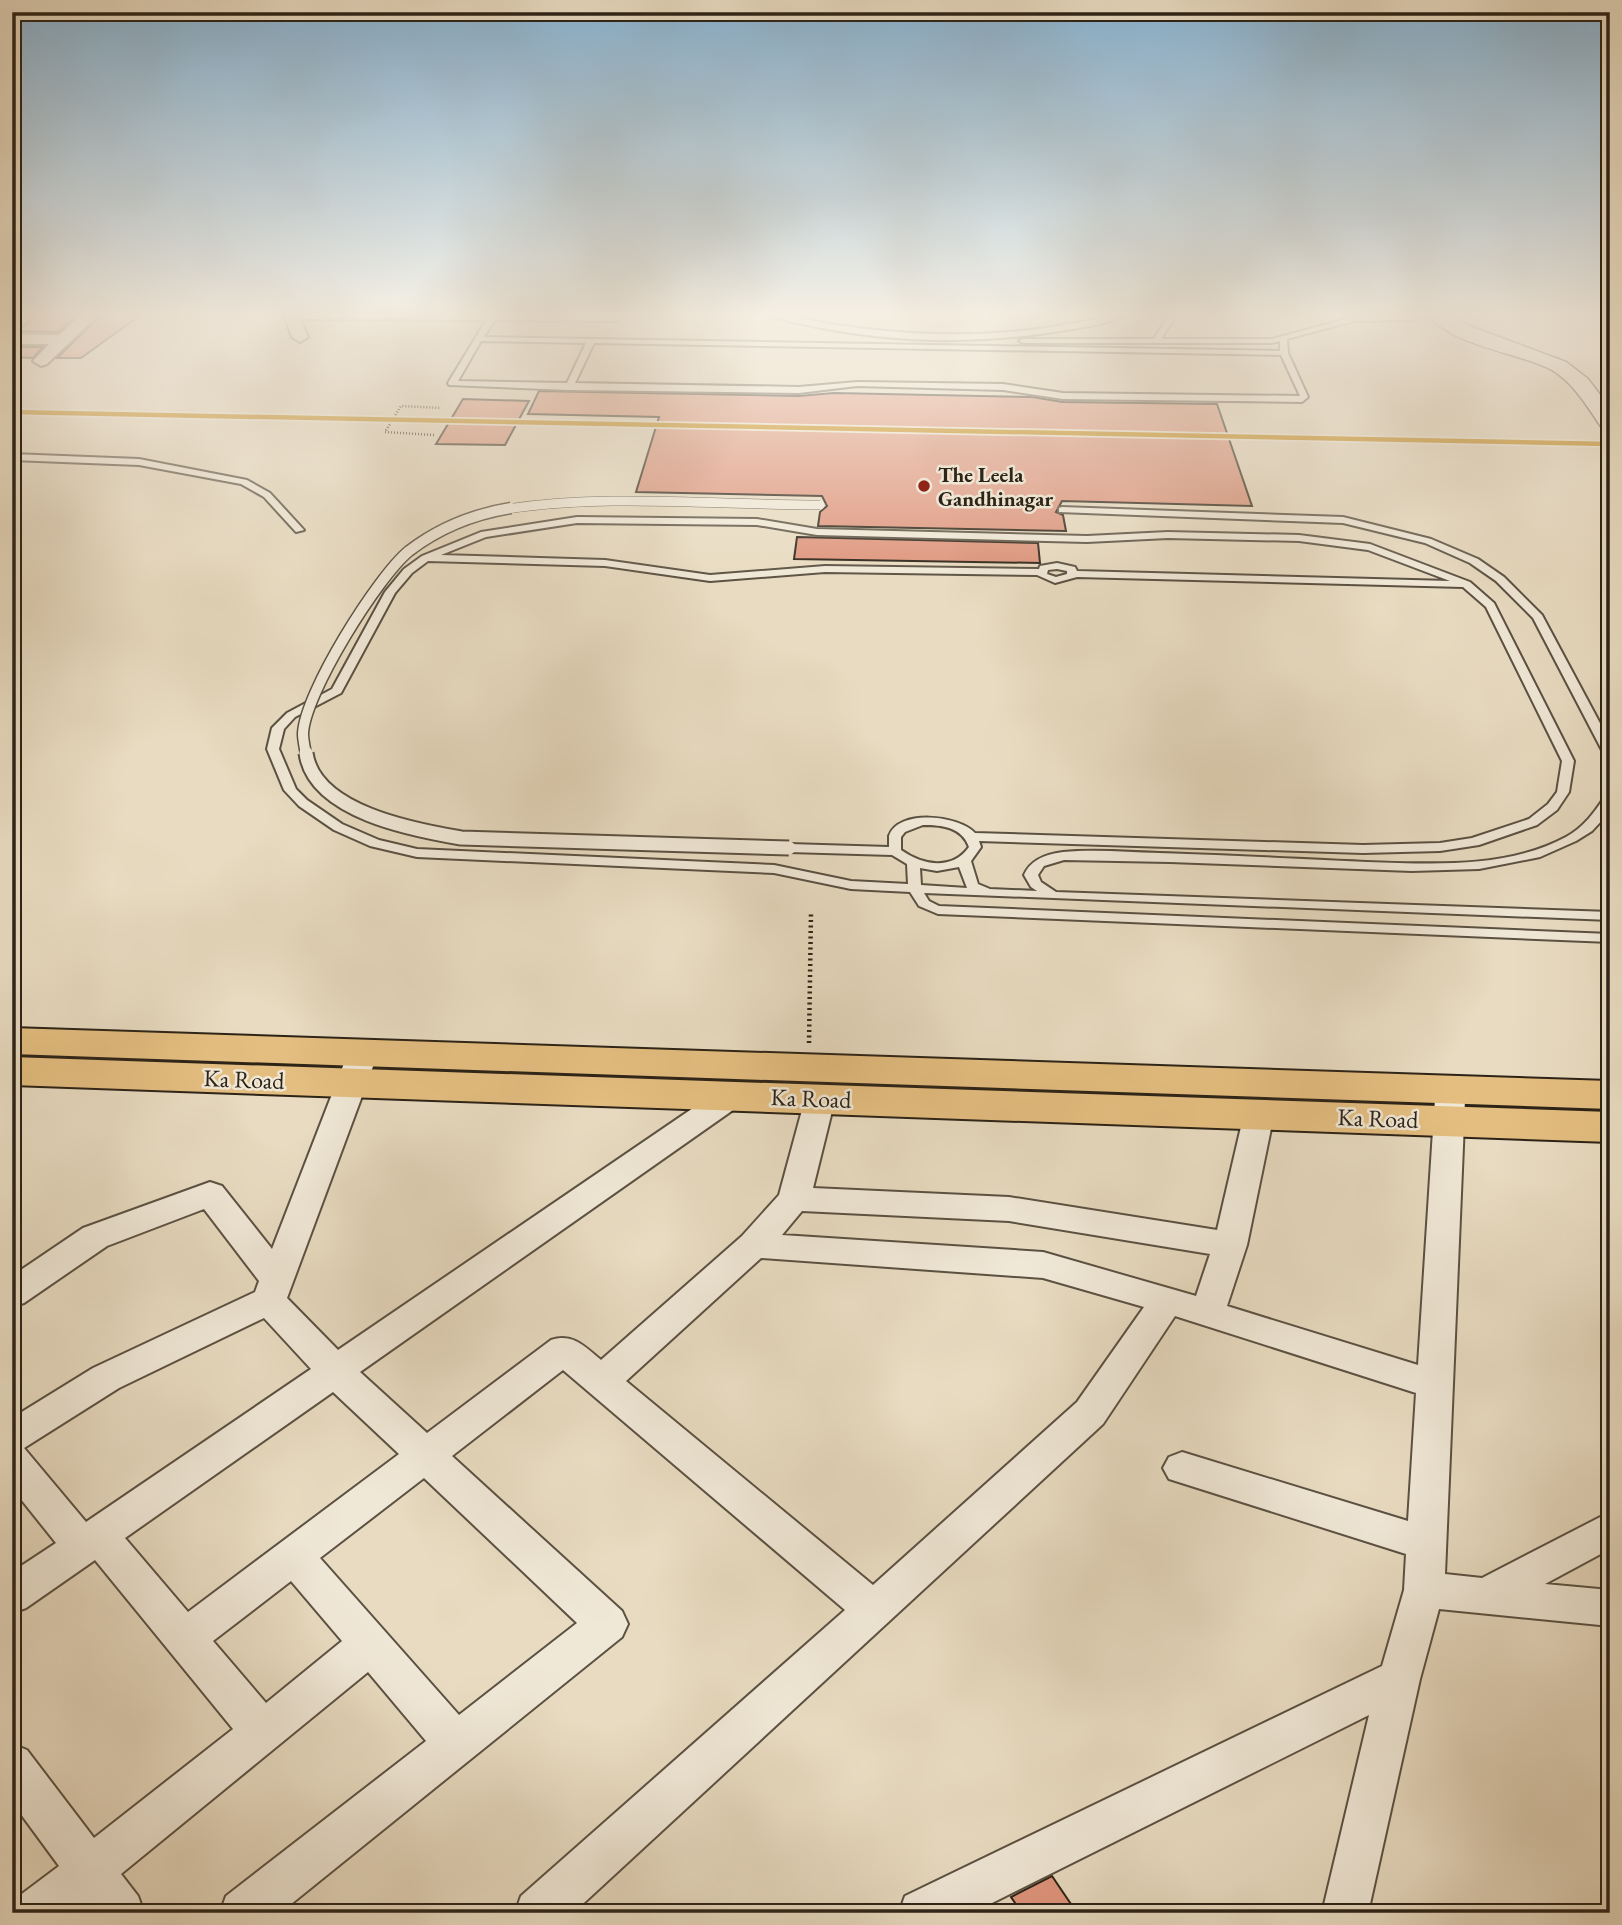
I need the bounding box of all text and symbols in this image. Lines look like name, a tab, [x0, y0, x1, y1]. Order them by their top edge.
place label: The Leela Gandhinagar	[938, 461, 1054, 512]
marker: The Leela Gandhinagar	[916, 478, 932, 494]
street label: Ka Road	[203, 1062, 286, 1096]
street label: Ka Road	[770, 1081, 853, 1115]
street label: Ka Road	[1337, 1101, 1420, 1135]

